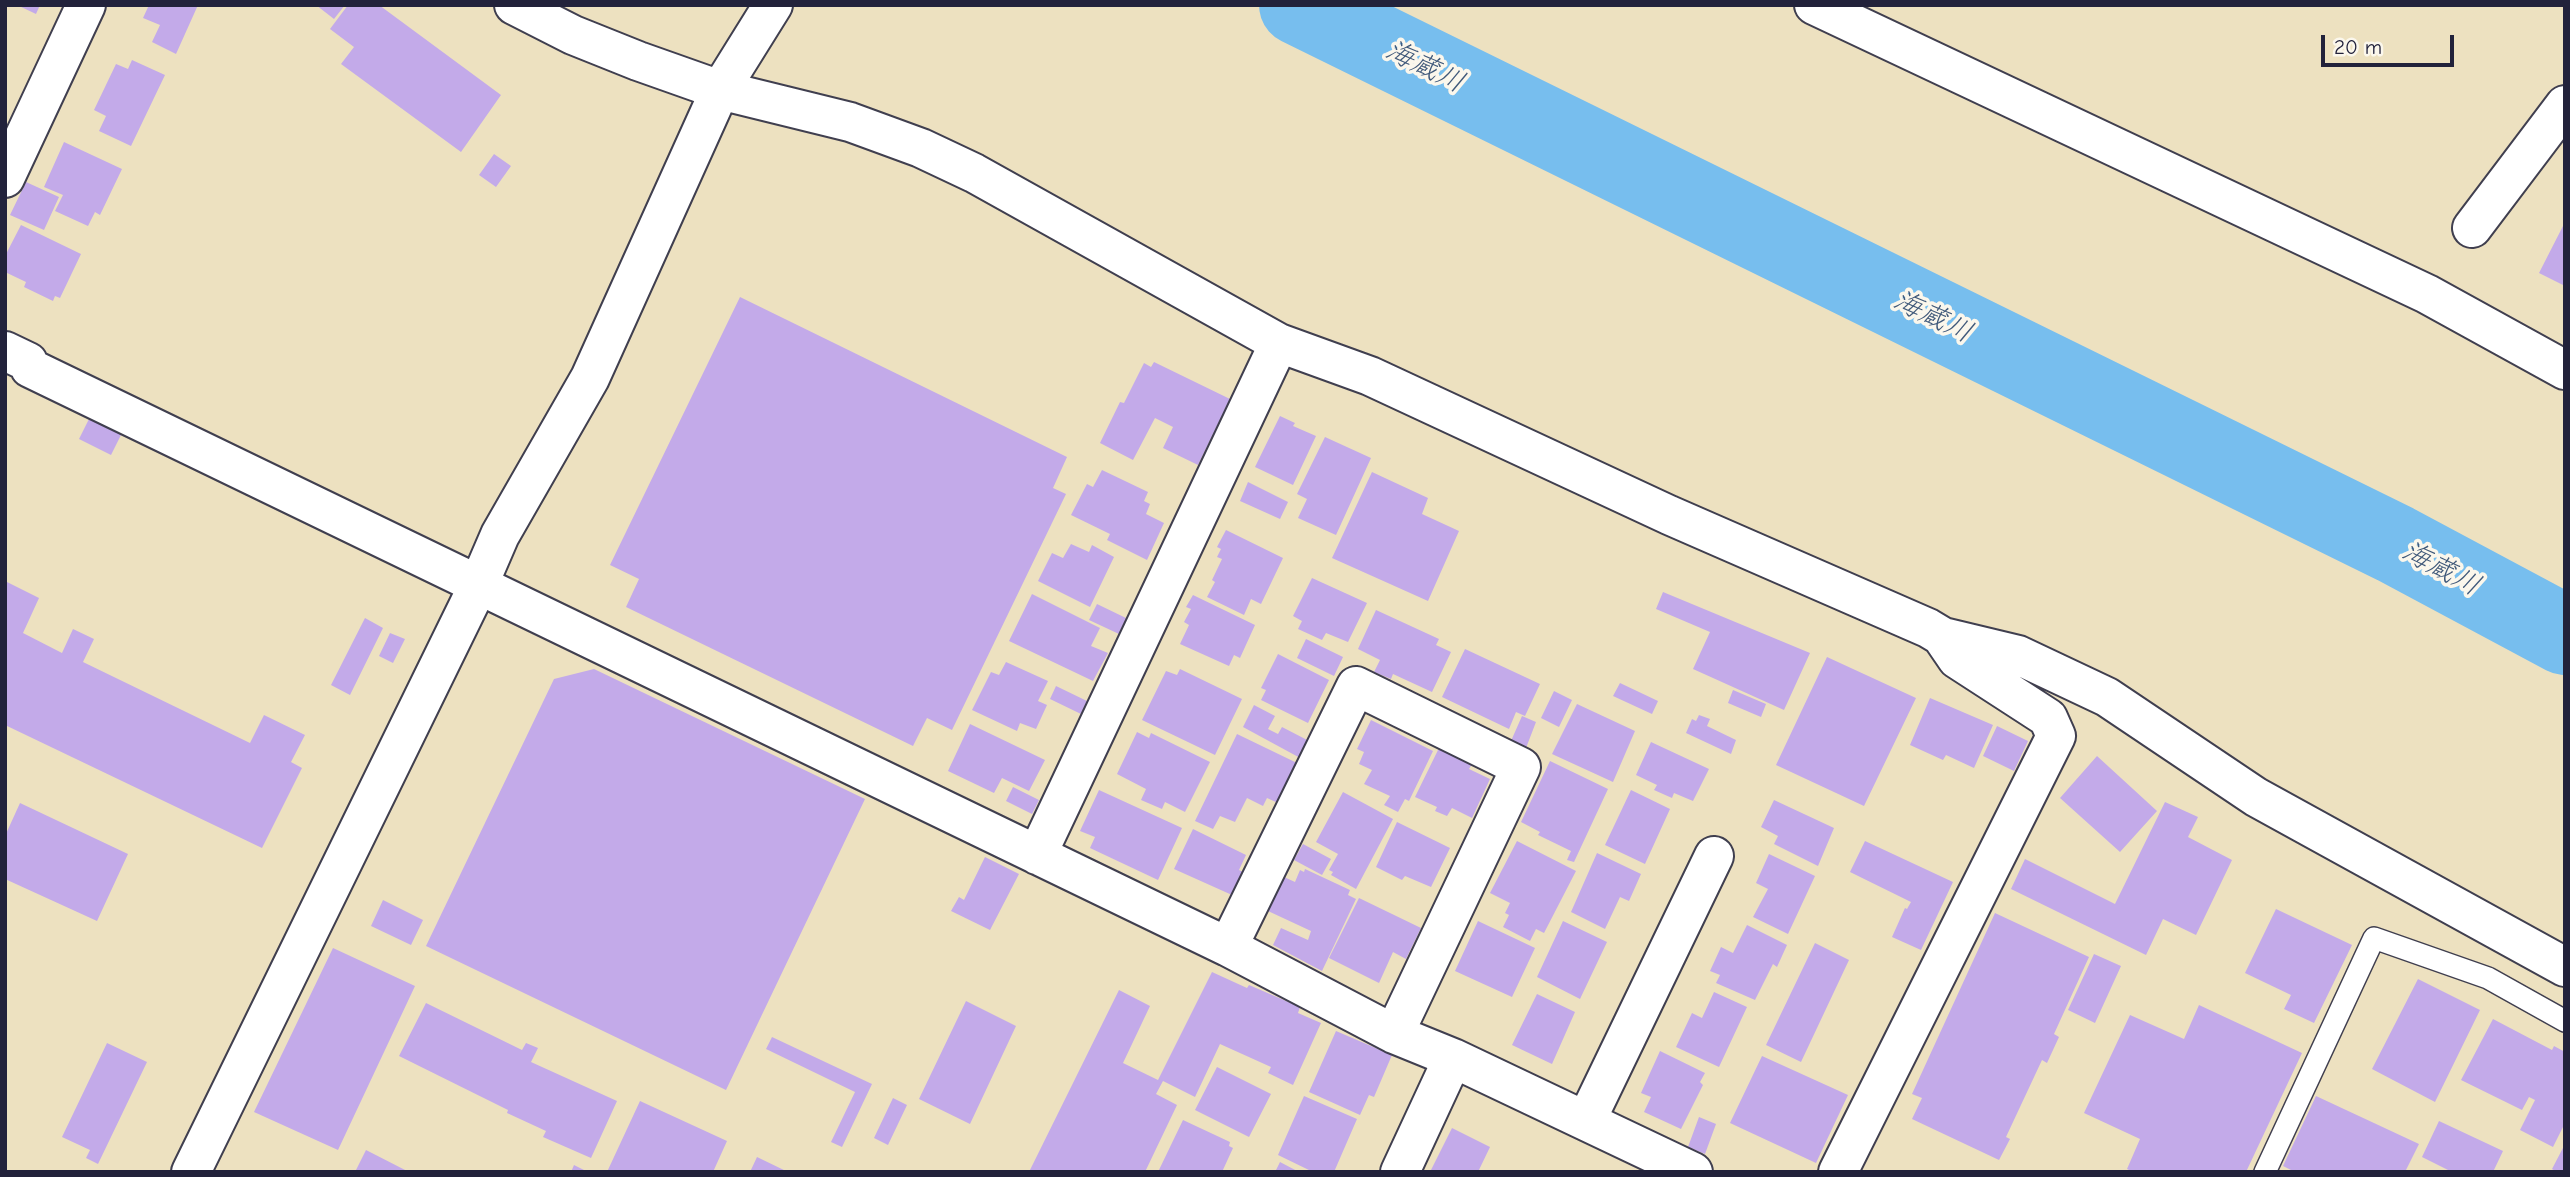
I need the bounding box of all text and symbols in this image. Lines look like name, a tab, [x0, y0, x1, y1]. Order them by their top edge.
scale bar	[2325, 21, 2458, 65]
water label: 海蔵川	[1380, 33, 1470, 101]
text: 20 m	[2334, 35, 2382, 59]
water label: 海蔵川	[1888, 283, 1978, 351]
water label: 海蔵川	[2396, 534, 2486, 604]

